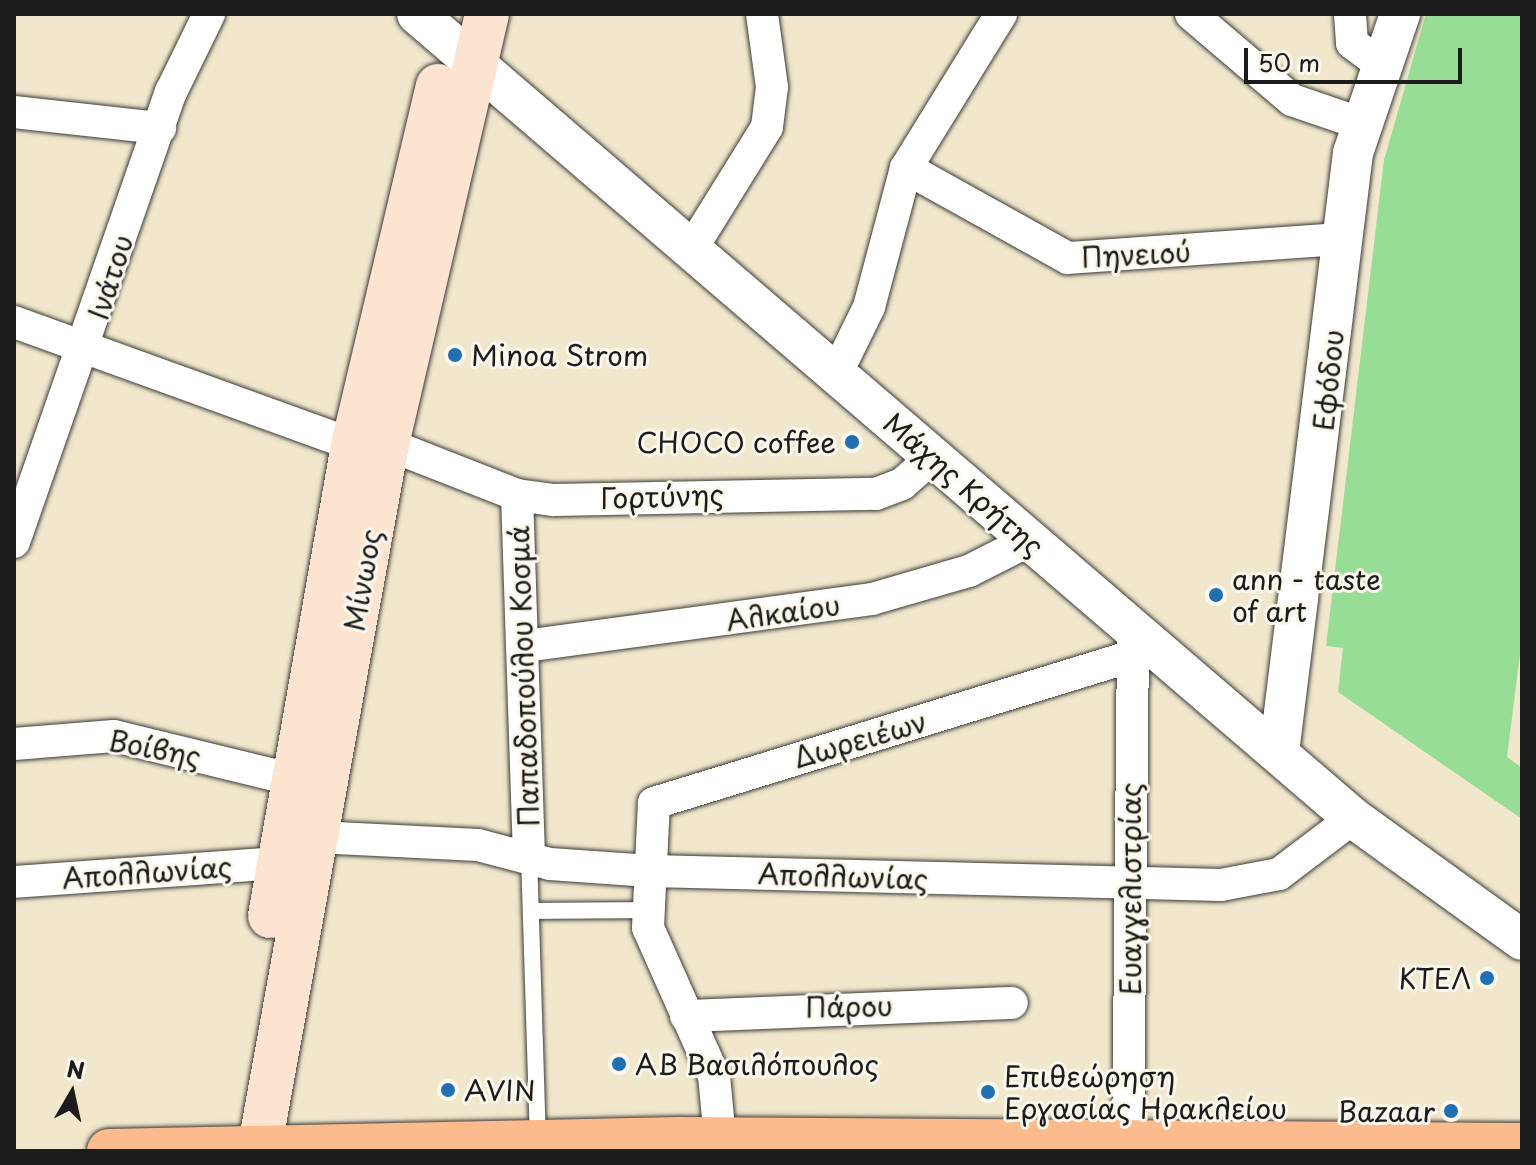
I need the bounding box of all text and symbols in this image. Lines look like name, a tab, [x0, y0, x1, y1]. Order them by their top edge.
scale bar	[1248, 32, 1466, 82]
text: 50 m	[1258, 44, 1320, 80]
street label: Ινάτου	[81, 230, 139, 324]
street label: Πηνειού	[1080, 234, 1192, 274]
street label: Εφόδου	[1306, 328, 1350, 432]
place label: Minoa Strom	[471, 338, 648, 372]
marker: Minoa Strom	[446, 346, 464, 364]
street label: Μάχης Κρήτης	[877, 405, 1051, 563]
place label: CHOCO coffee	[636, 425, 836, 459]
marker: CHOCO coffee	[843, 433, 861, 451]
street label: Γορτύνης	[600, 477, 724, 515]
street label: Παπαδοπούλου Κοσμά	[501, 524, 545, 828]
street label: Μίνωος	[336, 526, 388, 634]
place label: ann - taste of art	[1232, 562, 1382, 628]
marker: ann - taste of art	[1207, 586, 1225, 604]
street label: Αλκαίου	[724, 587, 842, 637]
street label: Δωρειέων	[789, 704, 931, 774]
street label: Βοίβης	[106, 723, 204, 773]
street label: Ευαγγελιστρίας	[1113, 783, 1147, 995]
street label: Απολλωνίας	[61, 849, 233, 895]
street label: Απολλωνίας	[757, 856, 929, 896]
place label: ΚΤΕΛ	[1398, 961, 1471, 995]
marker: ΚΤΕΛ	[1478, 969, 1496, 987]
street label: Πάρου	[805, 988, 893, 1024]
place label: ΑΒ Βασιλόπουλος	[635, 1047, 877, 1081]
text: N	[65, 1051, 87, 1086]
north arrow	[32, 1053, 112, 1133]
marker: ΑΒ Βασιλόπουλος	[610, 1055, 628, 1073]
place label: Επιθεώρηση Εργασίας Ηρακλείου	[1004, 1059, 1287, 1125]
place label: AVIN	[464, 1073, 536, 1107]
marker: AVIN	[439, 1081, 457, 1099]
marker: Επιθεώρηση Εργασίας Ηρακλείου	[979, 1083, 997, 1101]
place label: Bazaar	[1338, 1094, 1435, 1128]
marker: Bazaar	[1442, 1102, 1460, 1120]

